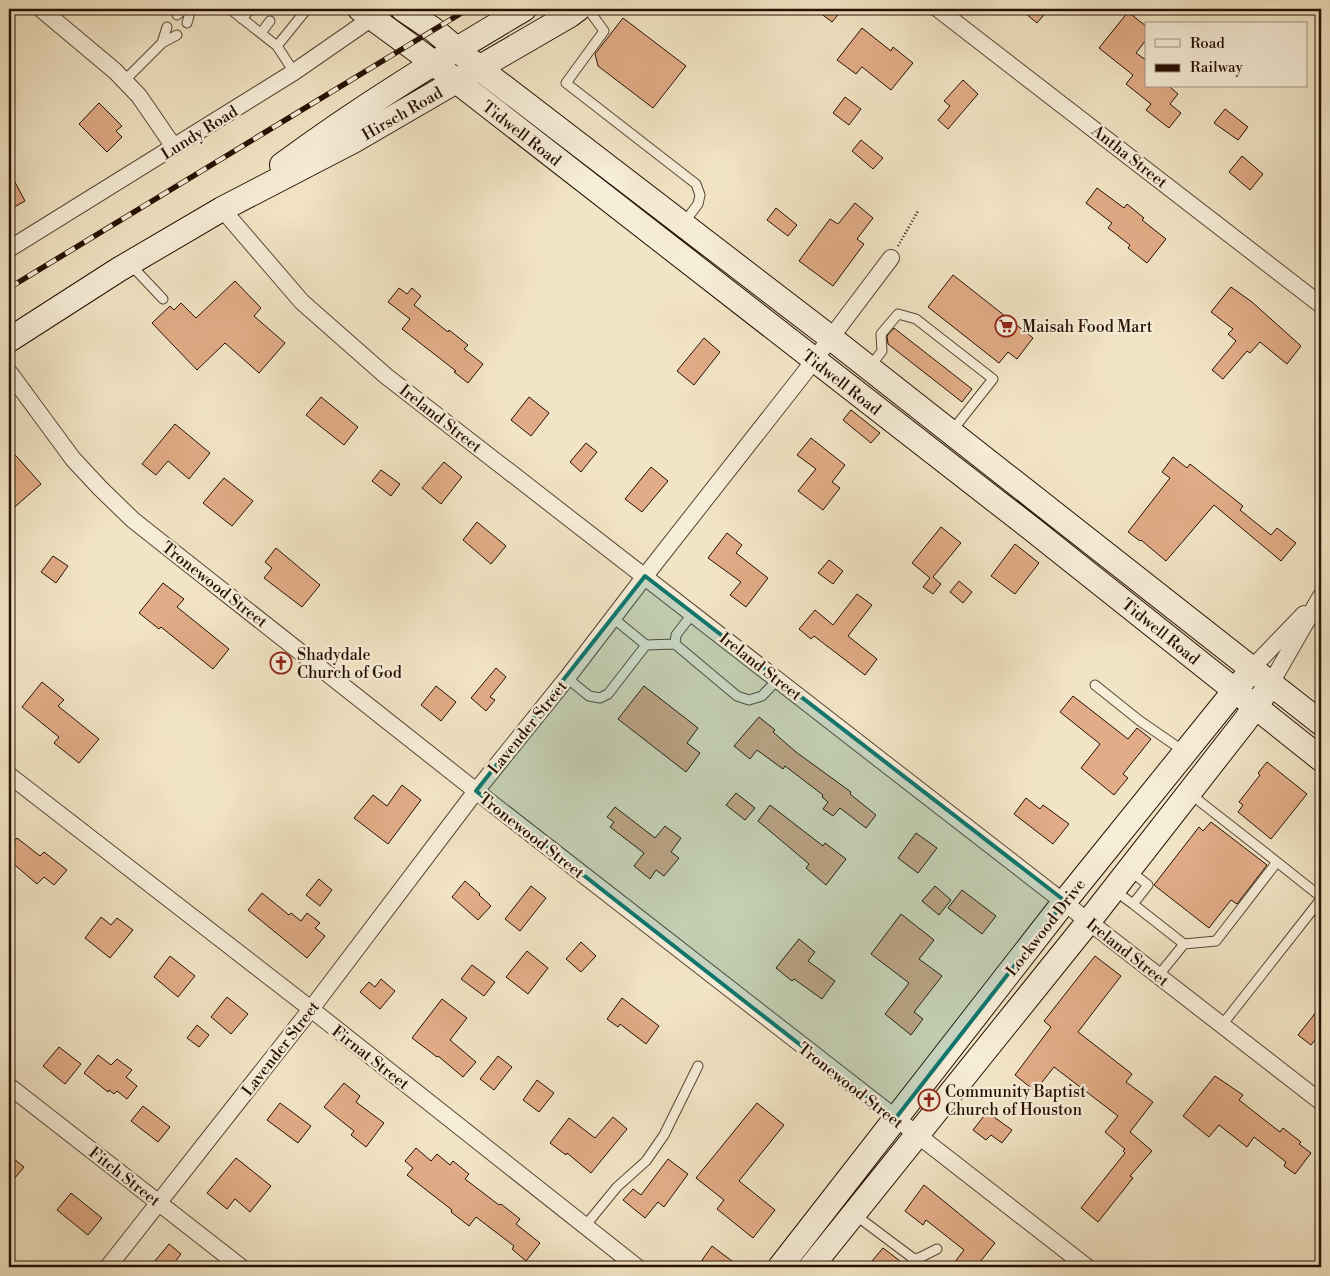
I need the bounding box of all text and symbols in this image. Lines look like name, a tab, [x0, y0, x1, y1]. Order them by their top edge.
legend	[1145, 22, 1308, 88]
text: Road	[1190, 34, 1225, 53]
text: Railway	[1190, 58, 1244, 77]
street label: Hirsch Road	[359, 83, 446, 145]
street label: Tidwell Road	[478, 97, 565, 171]
street label: Lundy Road	[157, 101, 242, 164]
street label: Antha Street	[1087, 120, 1172, 193]
supermarket icon: Maisah Food Mart	[994, 314, 1018, 338]
place label: Maisah Food Mart	[1022, 317, 1153, 337]
street label: Tidwell Road	[798, 346, 885, 420]
street label: Ireland Street	[395, 380, 486, 457]
street label: Tronewood Street	[158, 537, 271, 632]
street label: Tidwell Road	[1117, 594, 1203, 669]
street label: Ireland Street	[715, 628, 806, 705]
place label: Shadydale Church of God	[297, 645, 402, 683]
church icon: Shadydale Church of God	[269, 651, 293, 675]
street label: Lavender Street	[484, 677, 572, 779]
street label: Tronewood Street	[475, 788, 588, 883]
street label: Lockwood Drive	[1002, 875, 1090, 980]
street label: Ireland Street	[1082, 914, 1173, 991]
street label: Lavender Street	[238, 997, 324, 1100]
street label: Firnat Street	[328, 1021, 413, 1094]
street label: Tronewood Street	[794, 1038, 907, 1133]
place label: Community Baptist Church of Houston	[945, 1082, 1086, 1120]
church icon: Community Baptist Church of Houston	[917, 1088, 941, 1112]
street label: Fitch Street	[85, 1143, 164, 1211]

